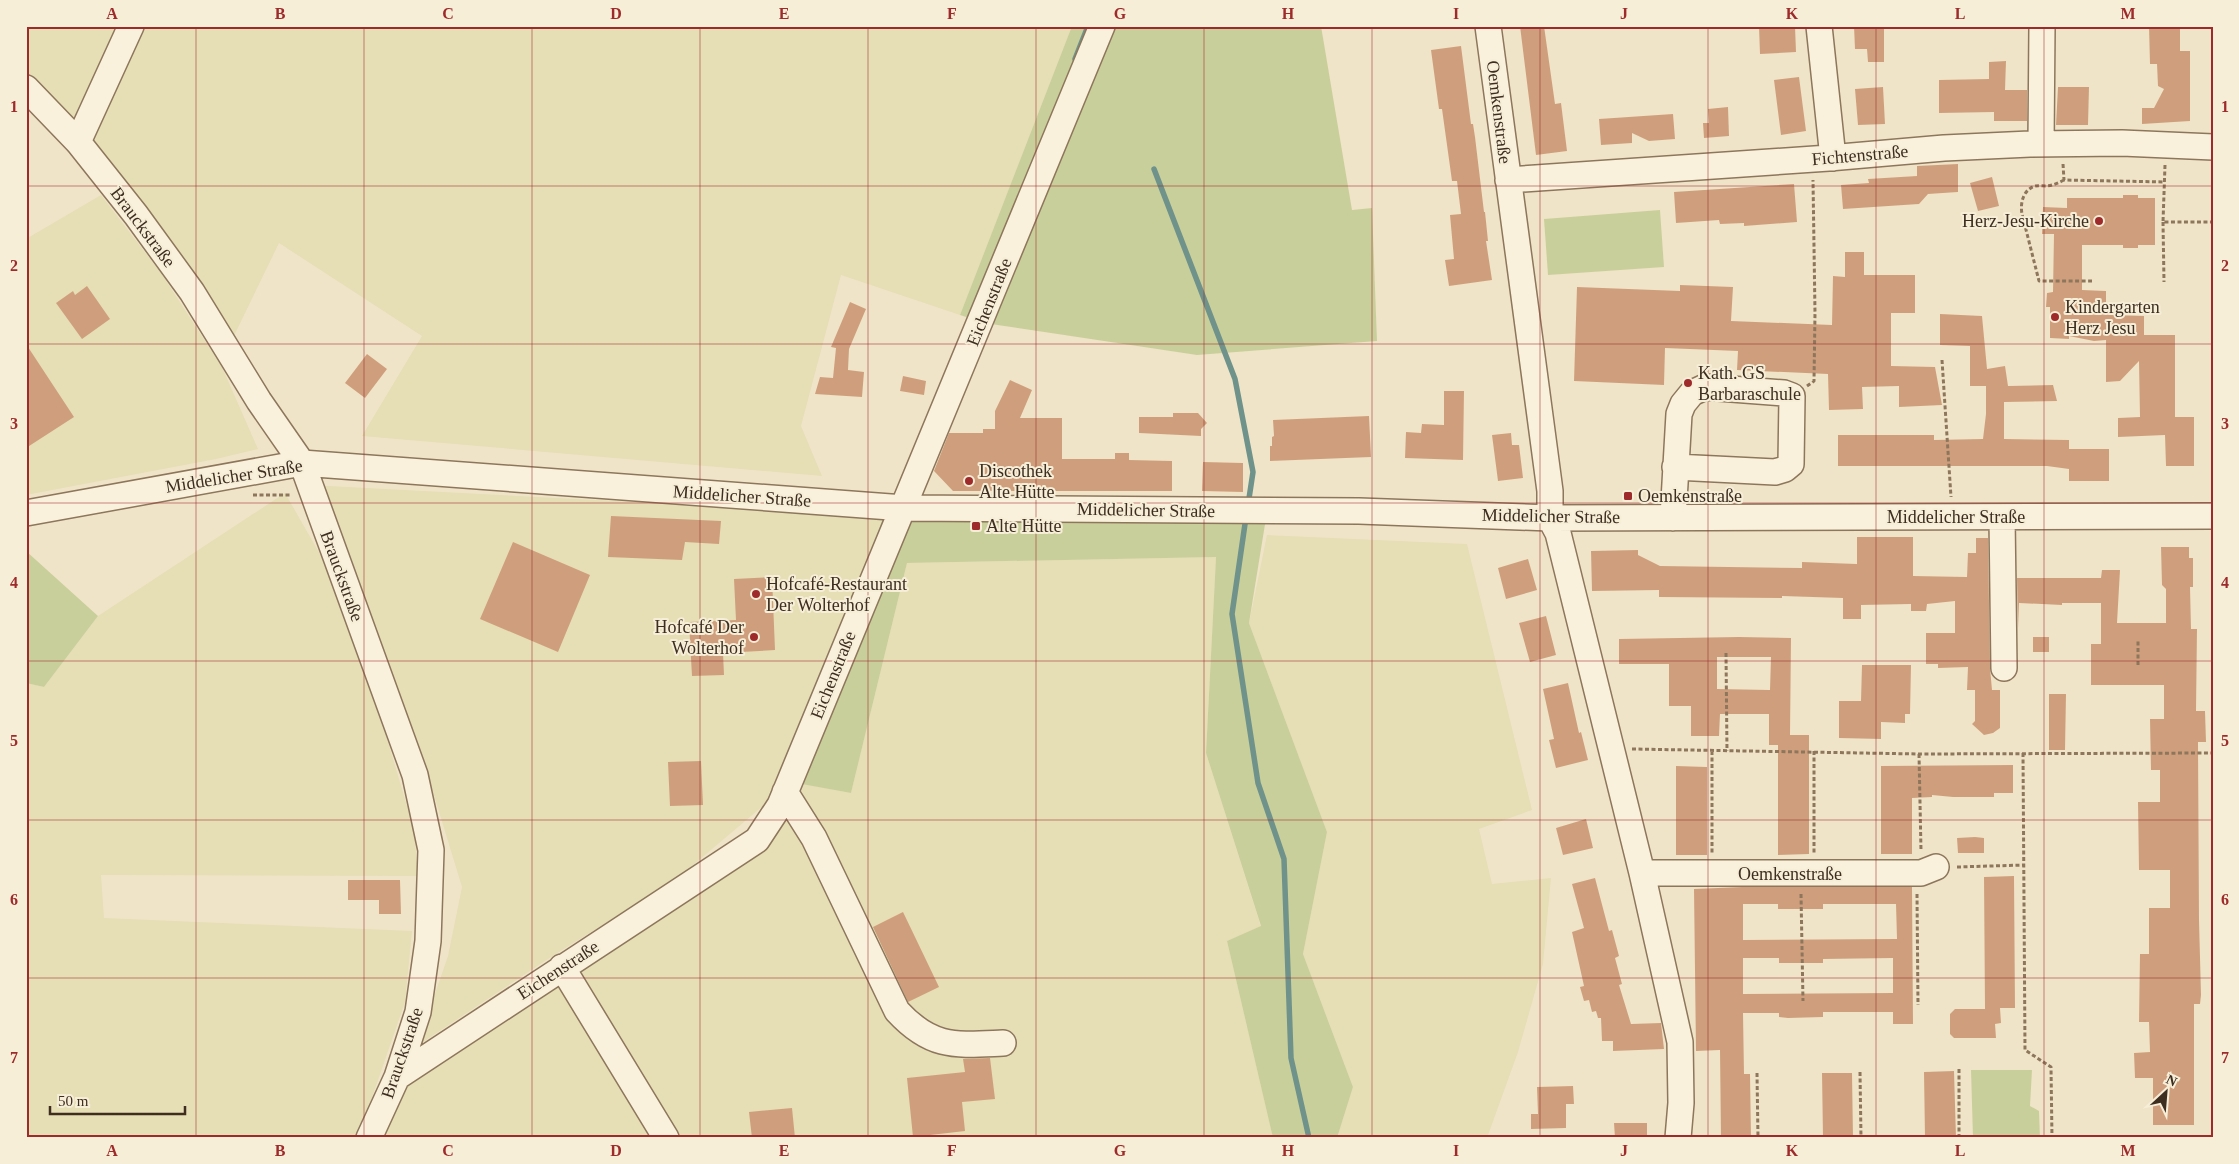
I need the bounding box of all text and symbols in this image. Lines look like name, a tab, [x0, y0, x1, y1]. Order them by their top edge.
text: A	[106, 5, 118, 22]
text: B	[275, 5, 286, 22]
text: C	[442, 5, 454, 22]
text: D	[610, 5, 622, 22]
text: E	[779, 5, 789, 22]
text: F	[947, 5, 957, 22]
text: G	[1114, 5, 1127, 22]
text: H	[1282, 5, 1295, 22]
text: I	[1453, 5, 1459, 22]
text: J	[1620, 5, 1628, 22]
text: K	[1786, 5, 1799, 22]
text: L	[1955, 5, 1965, 22]
text: M	[2120, 5, 2136, 22]
street label: Oemkenstraße	[1483, 59, 1515, 165]
text: 1	[10, 98, 18, 115]
text: 1	[2221, 98, 2229, 115]
street label: Fichtenstraße	[1811, 141, 1909, 169]
street label: Brauckstraße	[106, 183, 180, 271]
place label: Herz-Jesu-Kirche	[1962, 211, 2089, 231]
marker: Herz-Jesu-Kirche	[2093, 215, 2105, 227]
street label: Eichenstraße	[962, 255, 1016, 349]
text: 2	[10, 257, 18, 274]
text: 2	[2221, 257, 2229, 274]
place label: Kindergarten Herz Jesu	[2065, 297, 2160, 338]
marker: Kindergarten Herz Jesu	[2049, 311, 2061, 323]
place label: Kath. GS Barbaraschule	[1698, 363, 1801, 404]
marker: Kath. GS Barbaraschule	[1682, 377, 1694, 389]
text: 3	[10, 415, 18, 432]
text: 3	[2221, 415, 2229, 432]
street label: Middelicher Straße	[164, 455, 304, 497]
place label: Discothek Alte Hütte	[979, 461, 1054, 502]
marker: Discothek Alte Hütte	[963, 475, 975, 487]
street label: Middelicher Straße	[672, 481, 812, 511]
place label: Oemkenstraße	[1638, 486, 1742, 506]
marker: Oemkenstraße	[1622, 490, 1634, 502]
street label: Middelicher Straße	[1077, 499, 1215, 521]
street label: Middelicher Straße	[1482, 505, 1620, 527]
street label: Middelicher Straße	[1887, 507, 2025, 527]
place label: Alte Hütte	[986, 516, 1061, 536]
marker: Alte Hütte	[970, 520, 982, 532]
street label: Brauckstraße	[316, 528, 368, 624]
text: 4	[10, 574, 18, 591]
place label: Hofcafé-Restaurant Der Wolterhof	[766, 574, 907, 615]
text: 4	[2221, 574, 2229, 591]
marker: Hofcafé-Restaurant Der Wolterhof	[750, 588, 762, 600]
place label: Hofcafé Der Wolterhof	[655, 617, 744, 658]
street label: Eichenstraße	[806, 628, 860, 722]
marker: Hofcafé Der Wolterhof	[748, 631, 760, 643]
text: 5	[10, 732, 18, 749]
text: 5	[2221, 732, 2229, 749]
street label: Oemkenstraße	[1738, 864, 1842, 884]
text: 6	[10, 891, 18, 908]
text: 6	[2221, 891, 2229, 908]
street label: Eichenstraße	[514, 936, 602, 1004]
street label: Brauckstraße	[377, 1005, 427, 1101]
text: 7	[10, 1049, 18, 1066]
text: 7	[2221, 1049, 2229, 1066]
north arrow	[2142, 1066, 2192, 1116]
text: N	[2164, 1072, 2179, 1090]
scale bar	[50, 1084, 185, 1116]
text: 50 m	[58, 1093, 89, 1109]
text: A	[106, 1142, 118, 1159]
text: B	[275, 1142, 286, 1159]
text: C	[442, 1142, 454, 1159]
text: D	[610, 1142, 622, 1159]
text: E	[779, 1142, 789, 1159]
text: F	[947, 1142, 957, 1159]
text: G	[1114, 1142, 1127, 1159]
text: H	[1282, 1142, 1295, 1159]
text: I	[1453, 1142, 1459, 1159]
text: J	[1620, 1142, 1628, 1159]
text: K	[1786, 1142, 1799, 1159]
text: L	[1955, 1142, 1965, 1159]
text: M	[2120, 1142, 2136, 1159]

